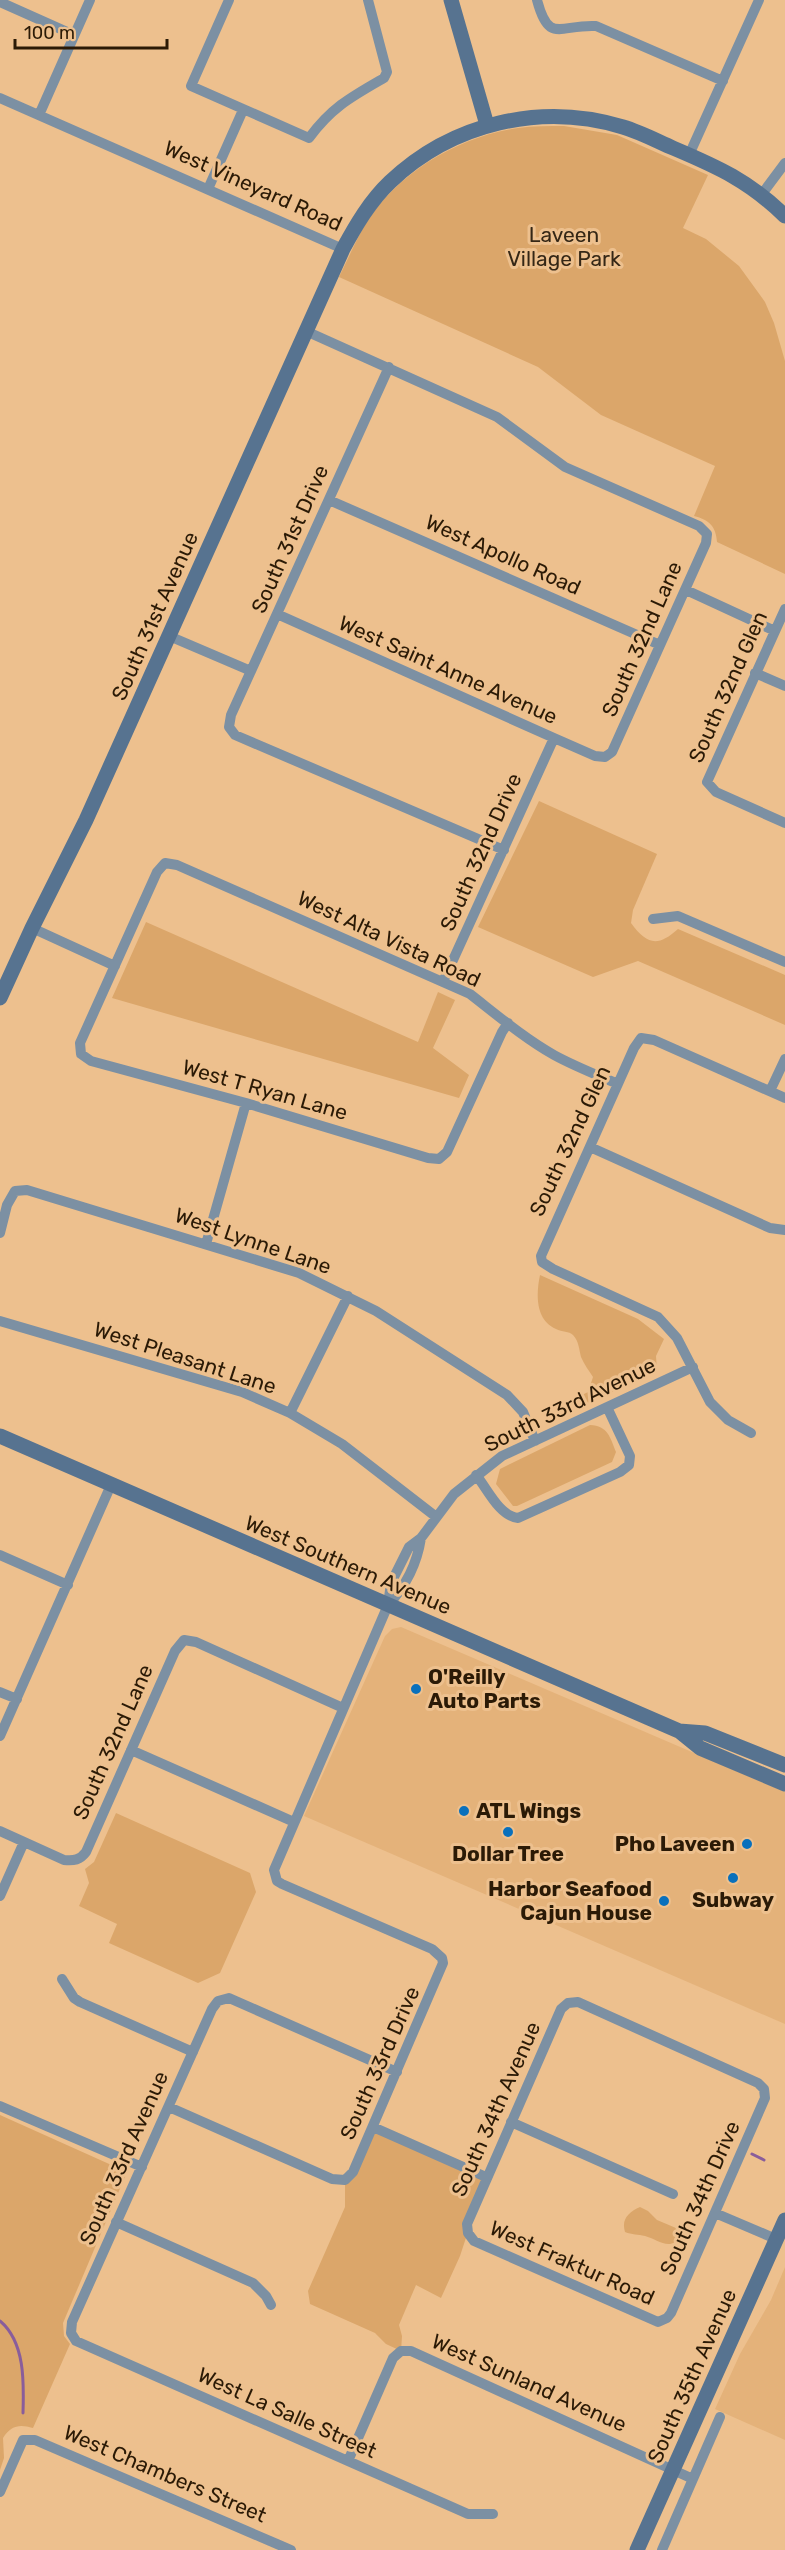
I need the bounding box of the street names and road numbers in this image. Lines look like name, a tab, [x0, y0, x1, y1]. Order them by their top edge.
street label: West Vineyard Road	[160, 135, 346, 236]
street label: South 31st Drive	[246, 461, 333, 617]
street label: West Apollo Road	[422, 509, 585, 600]
street label: South 31st Avenue	[106, 527, 203, 704]
street label: South 32nd Lane	[596, 557, 687, 720]
street label: South 32nd Glen	[683, 607, 772, 766]
street label: West Saint Anne Avenue	[335, 610, 561, 729]
street label: South 32nd Drive	[435, 769, 526, 934]
street label: West Alta Vista Road	[294, 885, 485, 992]
street label: West T Ryan Lane	[180, 1054, 351, 1125]
street label: South 32nd Glen	[524, 1062, 615, 1220]
street label: West Lynne Lane	[172, 1202, 335, 1279]
street label: West Pleasant Lane	[91, 1316, 279, 1399]
street label: South 33rd Avenue	[480, 1352, 660, 1457]
street label: West Southern Avenue	[241, 1510, 455, 1619]
street label: South 32nd Lane	[67, 1660, 158, 1823]
street label: South 33rd Drive	[335, 1982, 425, 2143]
street label: South 34th Avenue	[446, 2018, 545, 2200]
street label: South 33rd Avenue	[74, 2067, 173, 2249]
street label: South 34th Drive	[654, 2117, 745, 2279]
street label: West Fraktur Road	[486, 2215, 658, 2310]
street label: South 35th Avenue	[642, 2285, 741, 2467]
street label: West Sunland Avenue	[428, 2328, 631, 2437]
street label: West La Salle Street	[194, 2362, 381, 2463]
street label: West Chambers Street	[60, 2419, 270, 2528]

